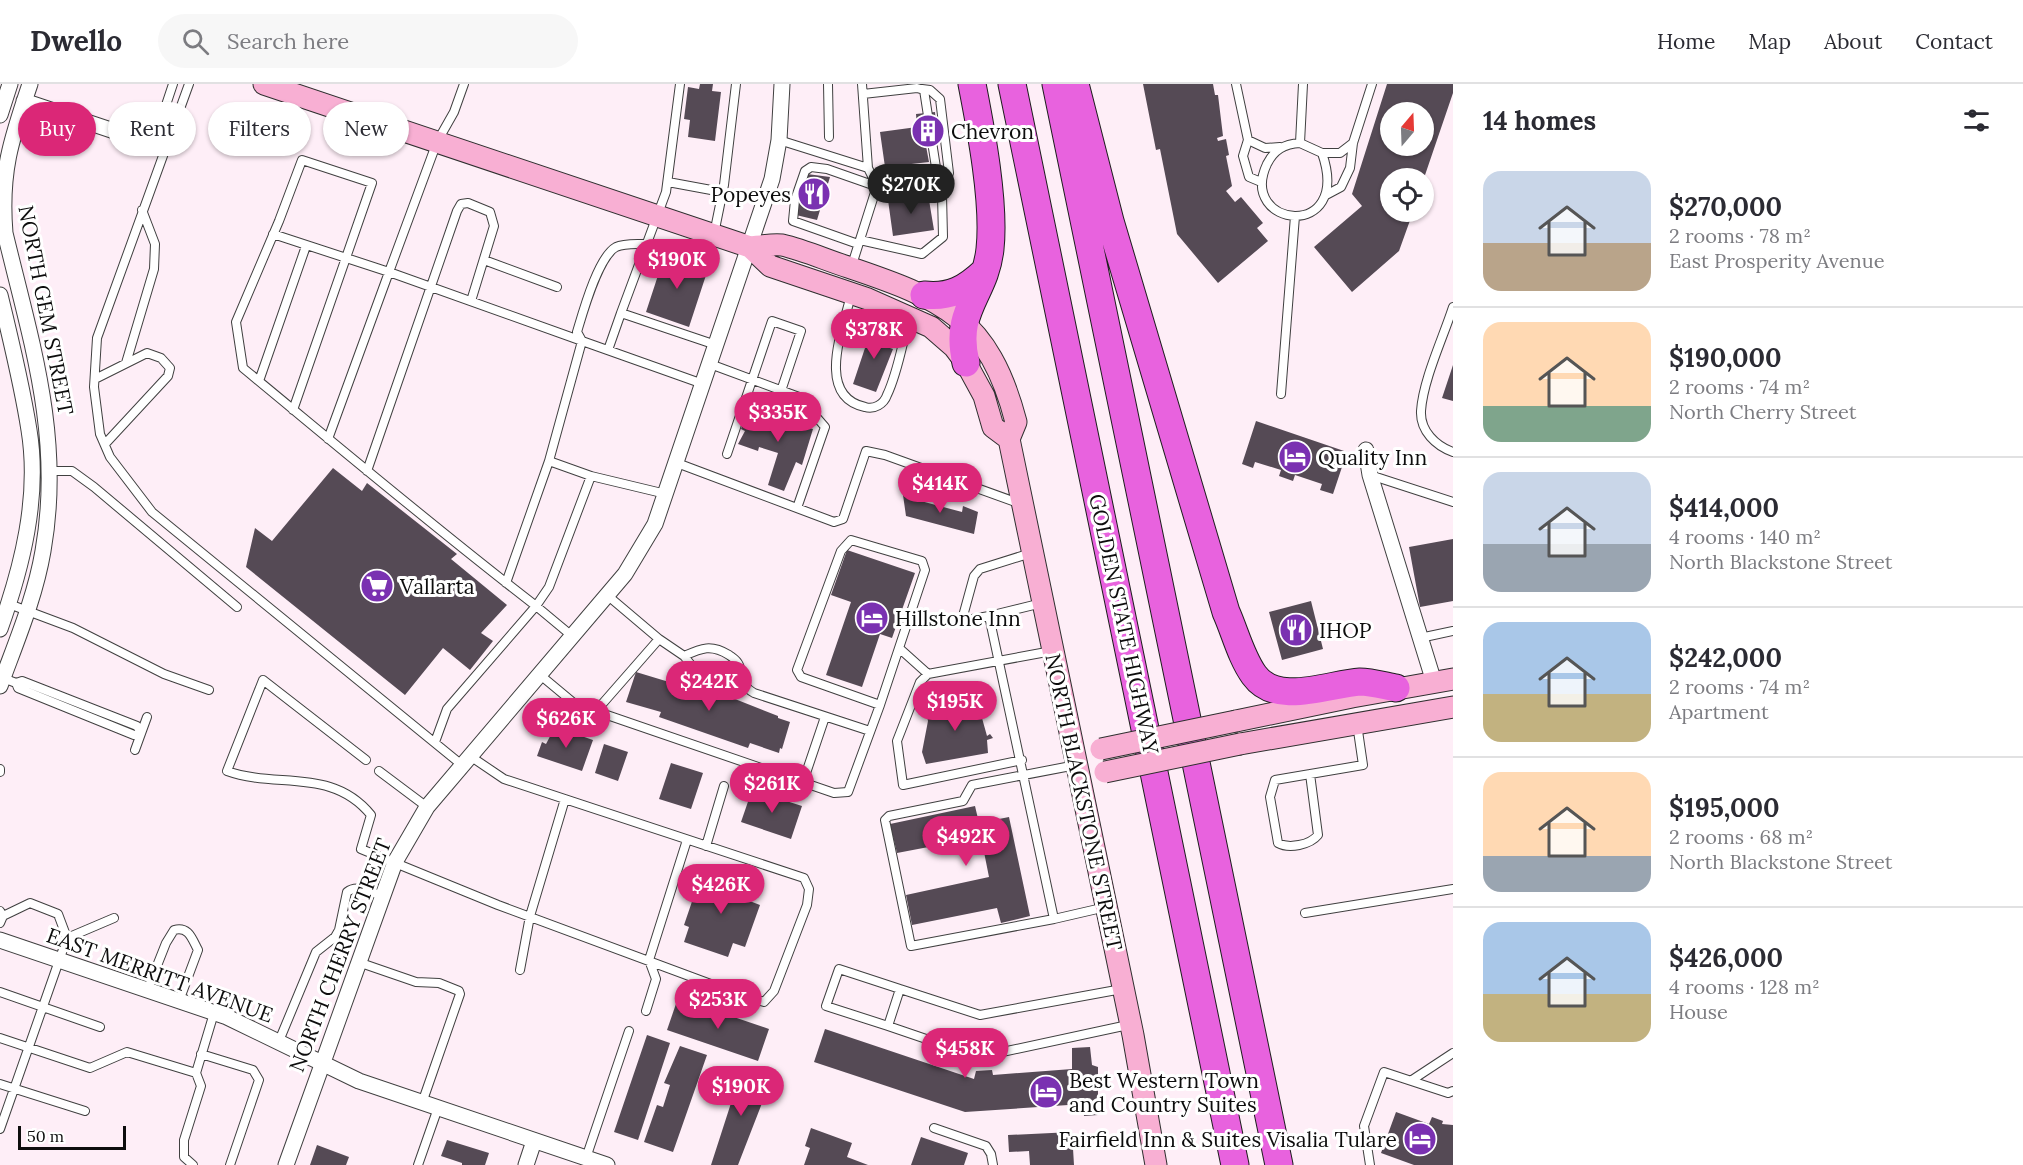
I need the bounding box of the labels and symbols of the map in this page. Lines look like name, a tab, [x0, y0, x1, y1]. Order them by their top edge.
north arrow	[1380, 102, 1434, 156]
building icon: Chevron	[910, 113, 946, 149]
place label: Chevron	[951, 118, 1034, 145]
pin: $270K	[869, 164, 953, 215]
restaurant icon: Popeyes	[796, 176, 832, 212]
place label: Popeyes	[710, 181, 791, 208]
street label: NORTH GEM STREET	[12, 203, 80, 417]
pin: $190K	[635, 239, 719, 290]
pin: $378K	[832, 309, 916, 360]
pin: $335K	[736, 392, 820, 443]
hotel icon: Quality Inn	[1277, 439, 1313, 475]
place label: Quality Inn	[1318, 444, 1427, 471]
pin: $414K	[898, 463, 982, 514]
street label: GOLDEN STATE HIGHWAY	[1083, 491, 1165, 757]
supermarket icon: Vallarta	[359, 568, 395, 604]
place label: Vallarta	[399, 573, 475, 600]
hotel icon: Hillstone Inn	[854, 600, 890, 636]
place label: Hillstone Inn	[895, 605, 1021, 632]
restaurant icon: IHOP	[1278, 612, 1314, 648]
place label: IHOP	[1319, 617, 1372, 644]
street label: NORTH BLACKSTONE STREET	[1039, 651, 1129, 953]
pin: $242K	[667, 661, 751, 712]
pin: $195K	[913, 681, 997, 732]
pin: $626K	[524, 698, 608, 749]
pin: $261K	[730, 763, 814, 814]
pin: $492K	[924, 816, 1008, 867]
street label: NORTH CHERRY STREET	[283, 834, 397, 1076]
pin: $426K	[679, 864, 763, 915]
street label: EAST MERRITT AVENUE	[43, 921, 277, 1029]
pin: $253K	[676, 979, 760, 1030]
pin: $458K	[923, 1028, 1007, 1079]
pin: $190K	[699, 1066, 783, 1117]
place label: Best Western Town and Country Suites	[1069, 1067, 1259, 1118]
hotel icon: Best Western Town and Country Suites	[1028, 1074, 1064, 1110]
hotel icon: Fairfield Inn & Suites Visalia Tulare	[1402, 1121, 1438, 1157]
scale bar	[18, 1123, 126, 1150]
place label: Fairfield Inn & Suites Visalia Tulare	[1059, 1126, 1397, 1153]

